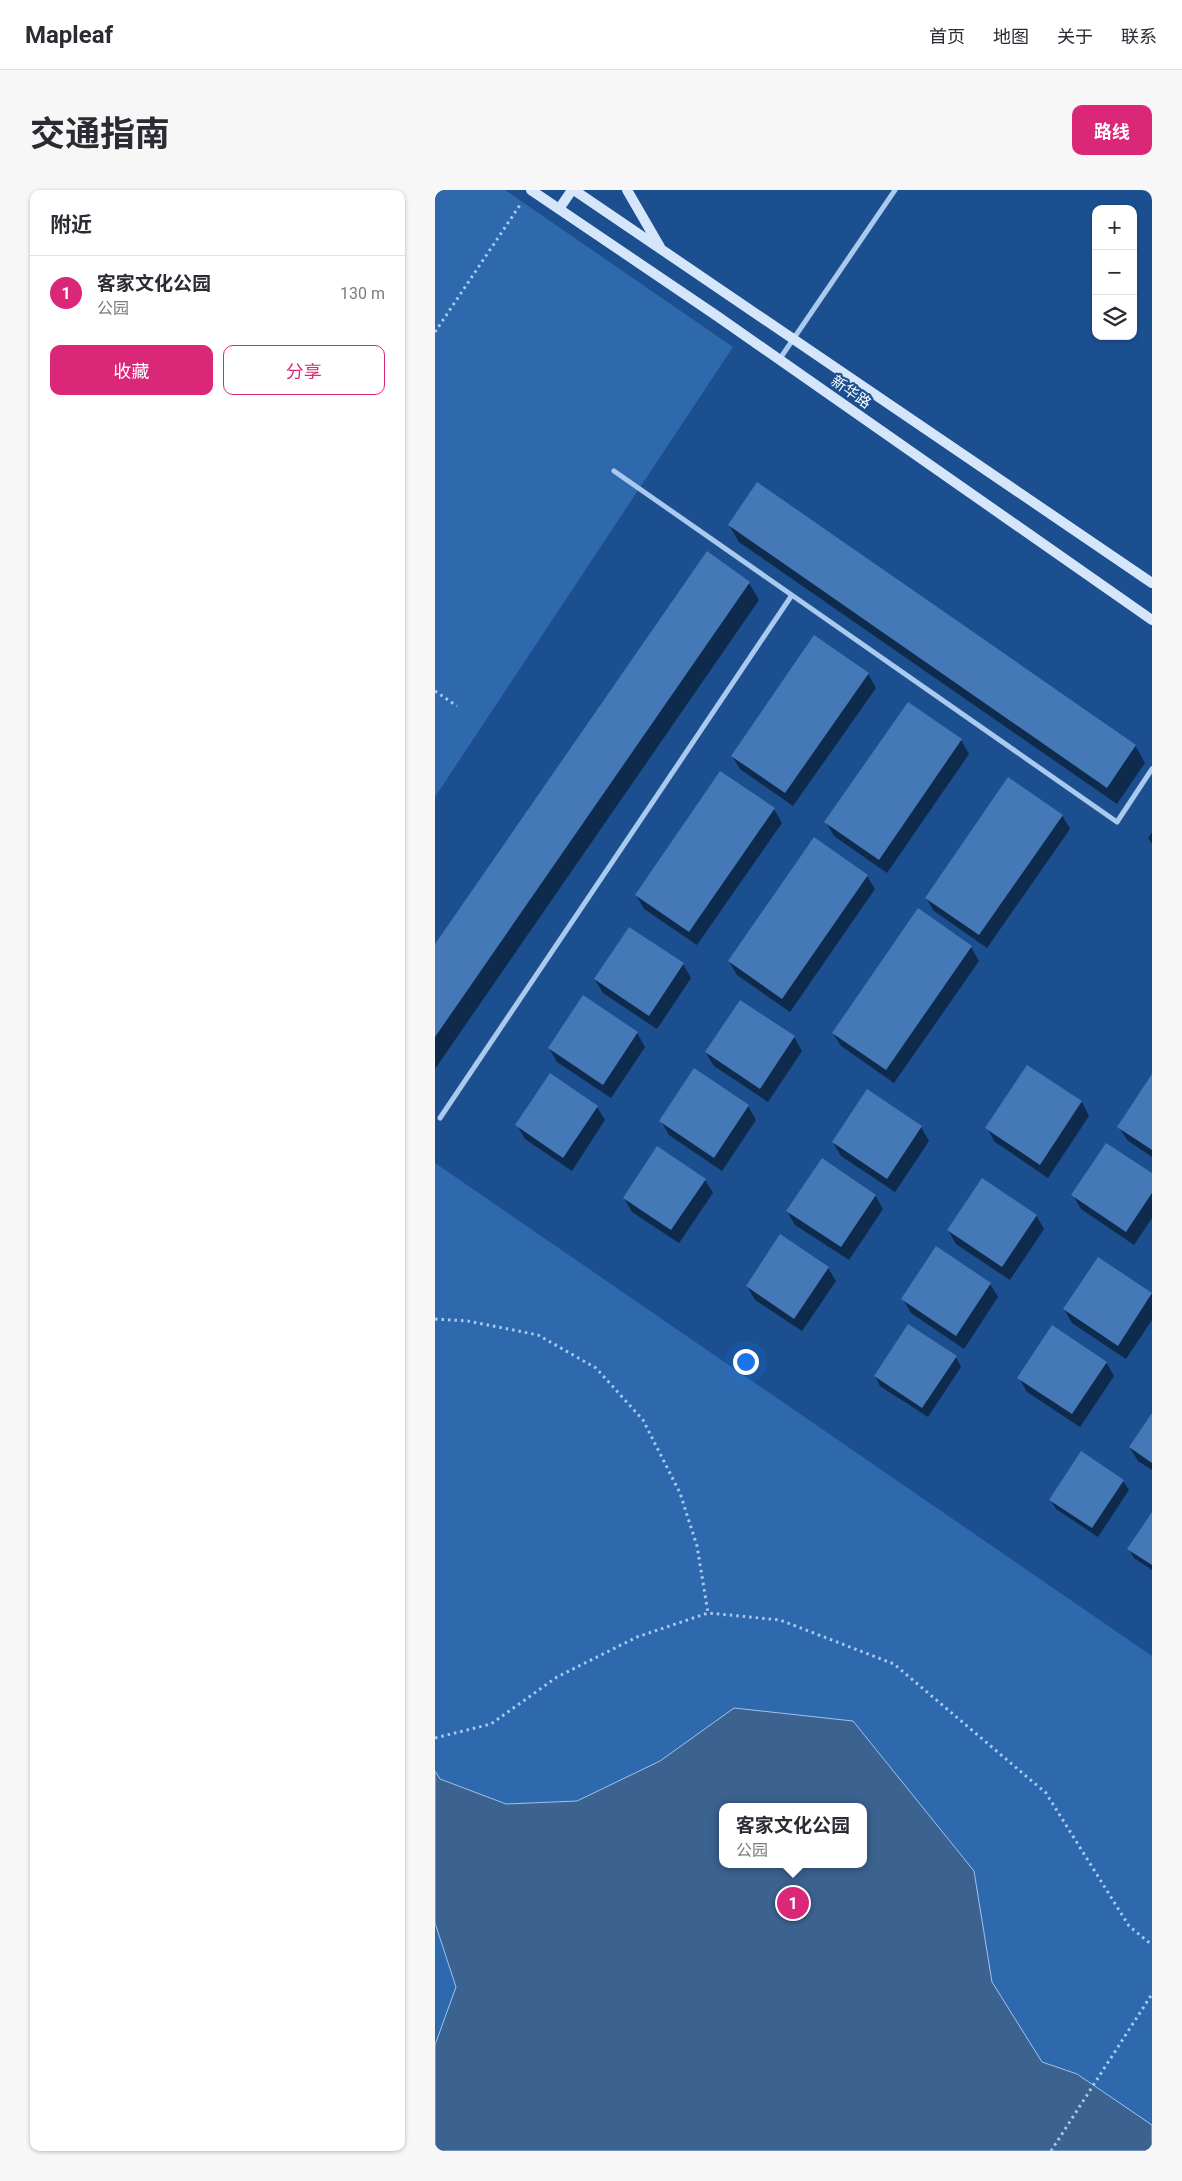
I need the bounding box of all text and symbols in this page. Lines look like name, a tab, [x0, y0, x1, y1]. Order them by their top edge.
text: Mapleaf	[25, 21, 113, 49]
text: 首页	[929, 26, 965, 47]
text: 地图	[993, 26, 1029, 47]
text: 关于	[1057, 26, 1093, 47]
text: 联系	[1121, 26, 1157, 47]
button: 路线	[1072, 105, 1152, 155]
text: 交通指南	[30, 114, 170, 155]
map controls	[1092, 205, 1137, 340]
button: +	[1092, 205, 1137, 250]
text: 附近	[50, 213, 92, 237]
button: −	[1092, 250, 1137, 295]
text: 客家文化公园	[97, 272, 211, 295]
text: 1	[61, 284, 71, 303]
text: 130 m	[340, 284, 385, 303]
button: layers	[1092, 295, 1137, 340]
text: 公园	[97, 299, 129, 318]
button: 收藏	[50, 345, 213, 395]
button: 分享	[223, 345, 385, 395]
street label: 新华路	[827, 372, 875, 412]
your location	[733, 1349, 759, 1375]
popup	[719, 1803, 867, 1868]
text: 客家文化公园	[736, 1814, 850, 1837]
text: 公园	[736, 1841, 768, 1860]
pin: 1	[777, 1884, 809, 1922]

